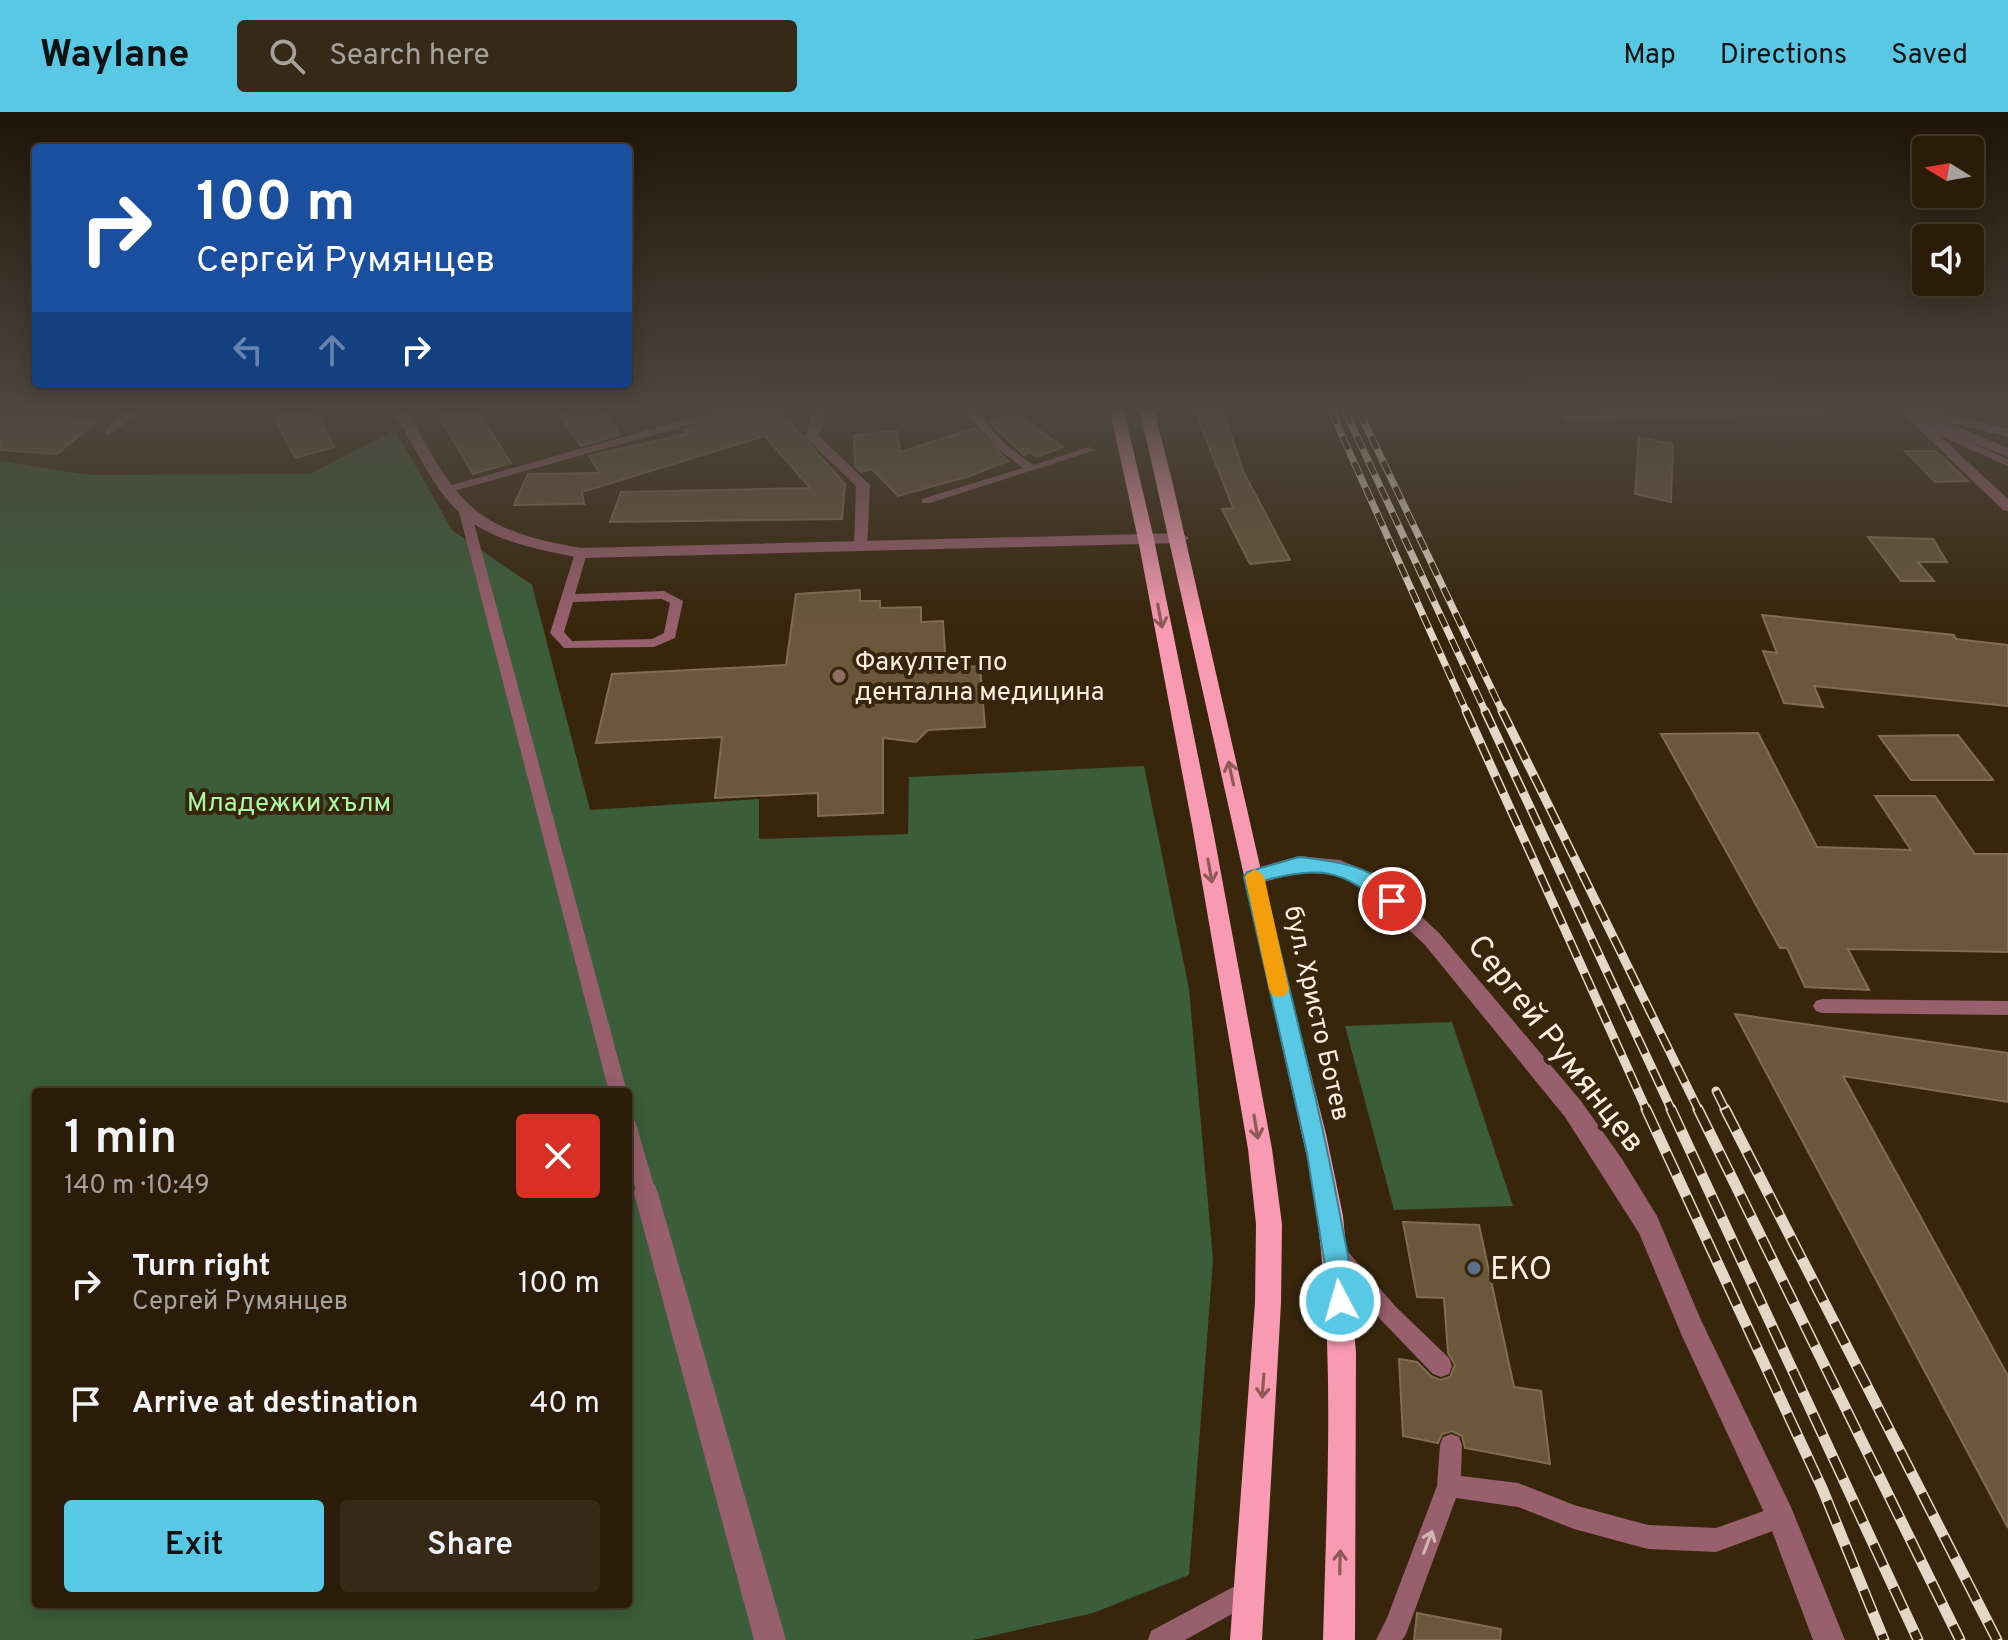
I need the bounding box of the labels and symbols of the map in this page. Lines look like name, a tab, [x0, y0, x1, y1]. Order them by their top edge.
north arrow	[1912, 136, 1984, 208]
one-way arrow	[1154, 603, 1169, 628]
place label: Факултет по дентална медицина	[855, 647, 1104, 710]
marker: Факултет по дентална медицина	[830, 667, 848, 685]
one-way arrow	[1223, 761, 1238, 786]
park label: Младежки хълм	[187, 788, 391, 821]
one-way arrow	[1203, 858, 1218, 883]
pin	[1358, 867, 1426, 935]
street label: бул. Христо Ботев	[1275, 903, 1356, 1124]
street label: Сергей Румянцев	[1457, 928, 1652, 1162]
one-way arrow	[1249, 1114, 1264, 1139]
place label: EKO	[1490, 1251, 1552, 1291]
position arrow	[1298, 1259, 1382, 1343]
marker: EKO	[1465, 1259, 1483, 1277]
one-way arrow	[1255, 1372, 1270, 1399]
one-way arrow	[1422, 1531, 1436, 1555]
one-way arrow	[1332, 1549, 1348, 1576]

